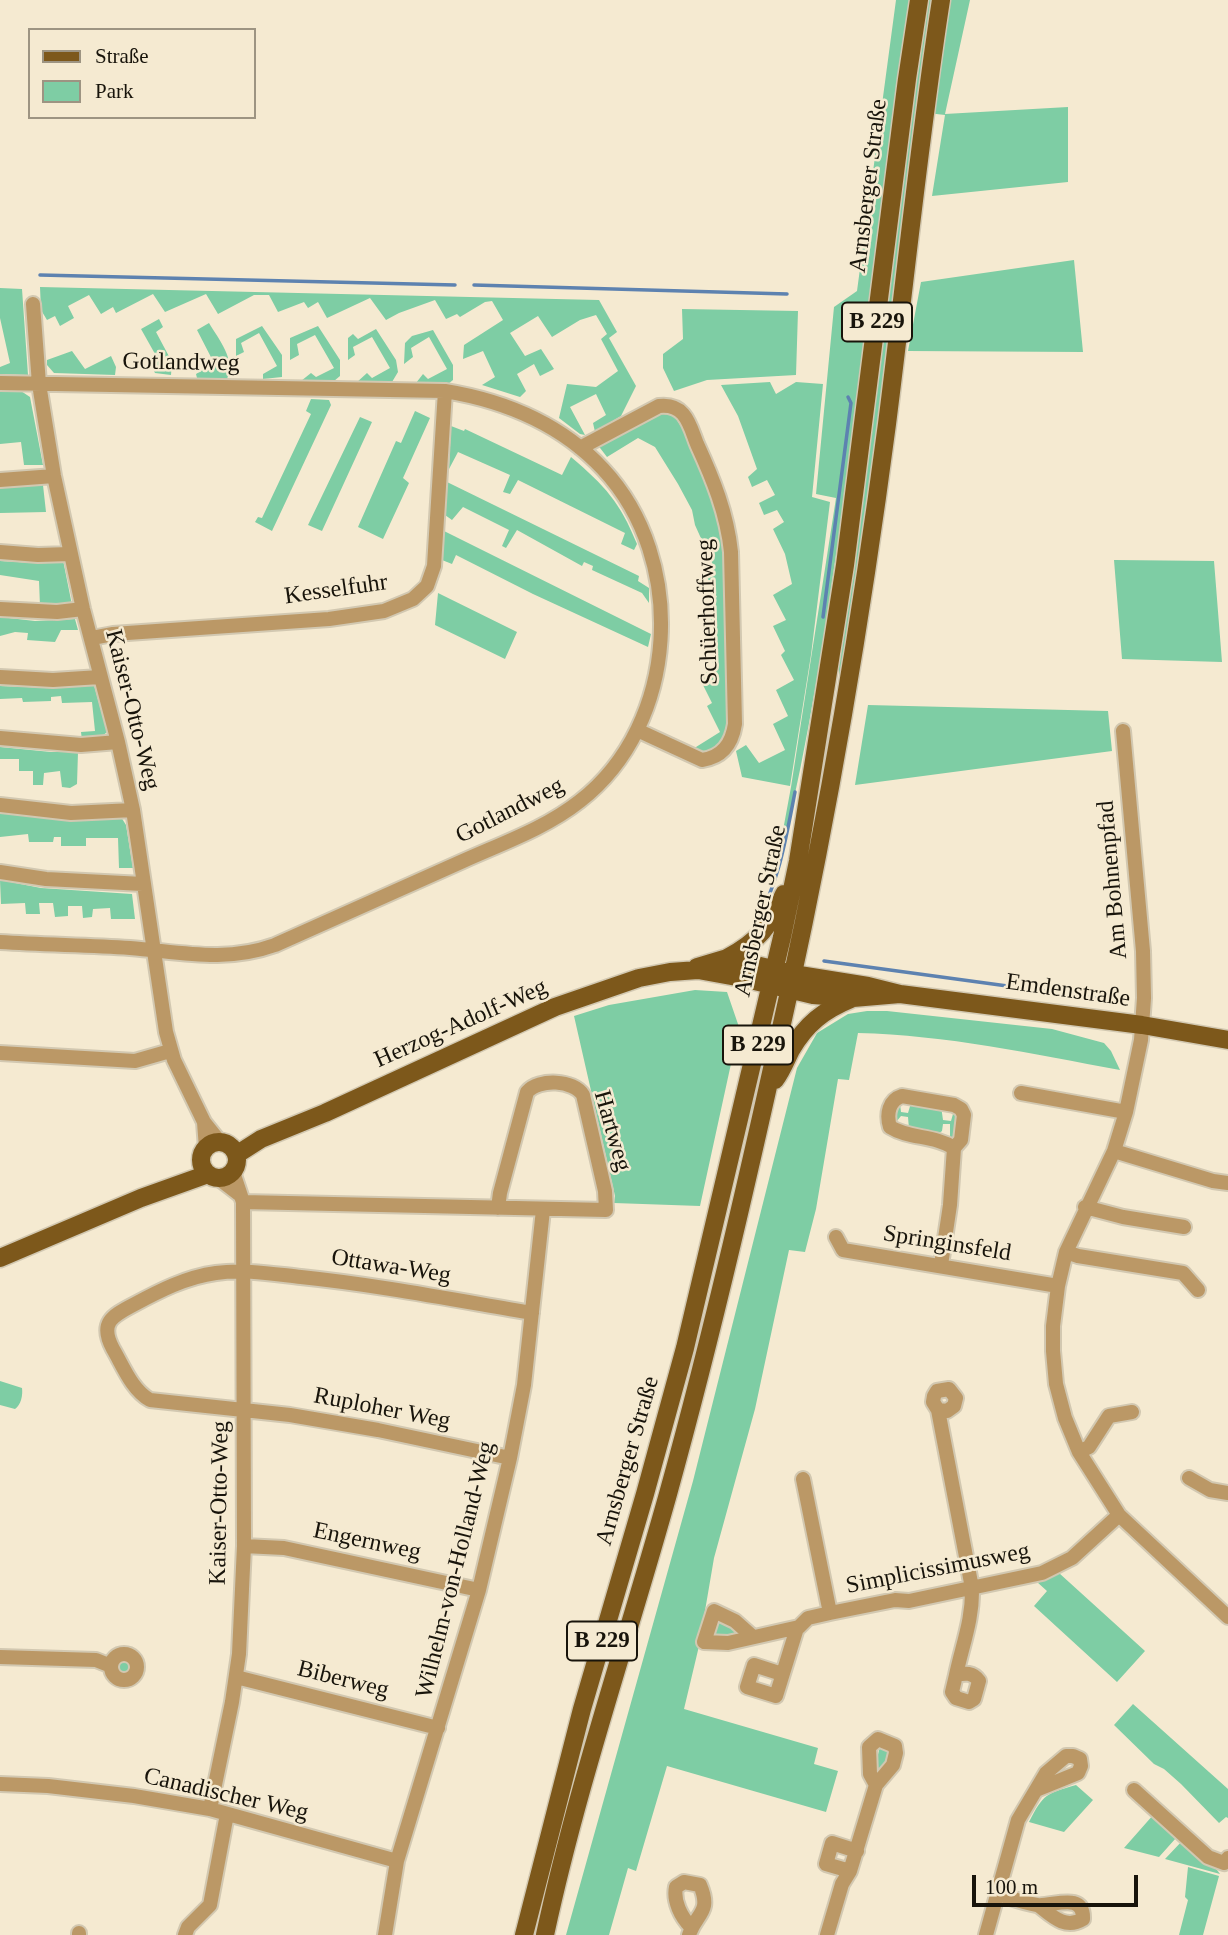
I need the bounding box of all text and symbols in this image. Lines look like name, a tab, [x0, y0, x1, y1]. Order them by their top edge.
legend	[28, 28, 256, 119]
text: Straße	[95, 44, 149, 68]
text: Park	[95, 79, 134, 103]
street label: Arnsberger Straße	[844, 97, 894, 275]
road number: B 229	[842, 302, 912, 342]
street label: Gotlandweg	[122, 348, 240, 378]
street label: Schüerhoffweg	[691, 538, 725, 686]
street label: Kesselfuhr	[283, 569, 389, 611]
street label: Kaiser-Otto-Weg	[98, 627, 166, 793]
street label: Gotlandweg	[451, 772, 569, 850]
street label: Am Bohnenpfad	[1092, 799, 1134, 961]
street label: Arnsberger Straße	[729, 823, 793, 999]
street label: Emdenstraße	[1004, 968, 1132, 1014]
street label: Herzog-Adolf-Weg	[370, 973, 552, 1075]
road number: B 229	[723, 1026, 793, 1064]
street label: Hartweg	[587, 1087, 637, 1175]
street label: Springinsfeld	[881, 1220, 1013, 1268]
street label: Ottawa-Weg	[329, 1243, 453, 1291]
street label: Arnsberger Straße	[590, 1373, 666, 1549]
street label: Ruploher Weg	[311, 1382, 453, 1436]
street label: Kaiser-Otto-Weg	[204, 1421, 236, 1585]
street label: Wilhelm-von-Holland-Weg	[410, 1439, 502, 1701]
street label: Engernweg	[311, 1517, 423, 1567]
street label: Simplicissimusweg	[844, 1537, 1032, 1601]
road number: B 229	[567, 1622, 637, 1660]
street label: Biberweg	[294, 1655, 392, 1705]
street label: Canadischer Weg	[141, 1762, 311, 1828]
scale bar	[976, 1862, 1142, 1906]
text: 100 m	[985, 1875, 1038, 1899]

